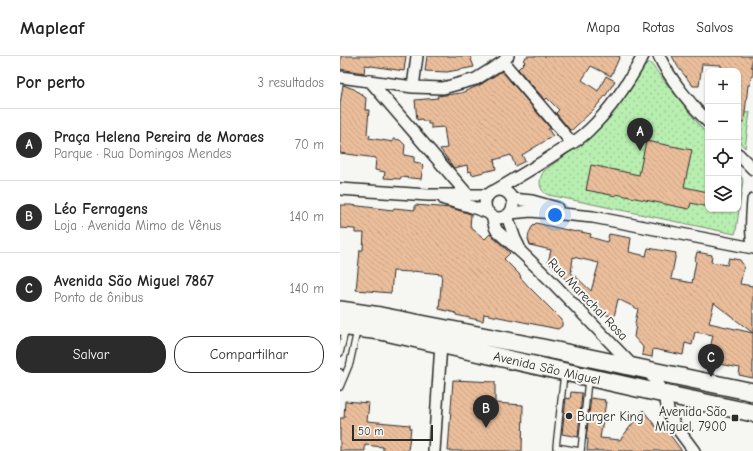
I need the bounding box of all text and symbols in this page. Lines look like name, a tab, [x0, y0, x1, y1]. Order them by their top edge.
text: Mapleaf	[20, 17, 84, 39]
text: Mapa	[587, 19, 620, 36]
text: Rotas	[642, 19, 674, 36]
text: Salvos	[696, 19, 733, 36]
map controls	[705, 68, 741, 212]
button: +	[705, 68, 741, 104]
text: Por perto	[16, 73, 85, 92]
text: 3 resultados	[258, 75, 324, 90]
button: −	[705, 104, 741, 140]
pin: A	[627, 118, 653, 151]
text: Praça Helena Pereira de Moraes	[54, 128, 264, 146]
text: A	[25, 137, 33, 152]
text: 70 m	[295, 137, 324, 152]
button: locate	[705, 140, 741, 176]
text: Parque · Rua Domingos Mendes	[54, 146, 231, 161]
button: layers	[705, 176, 741, 212]
text: Léo Ferragens	[54, 200, 148, 218]
your location	[545, 205, 565, 225]
text: B	[25, 209, 33, 224]
text: 140 m	[290, 209, 324, 224]
text: Loja · Avenida Mimo de Vênus	[54, 218, 221, 233]
street label: Rua Marechal Rosa	[545, 255, 631, 343]
text: Avenida São Miguel 7867	[54, 272, 214, 290]
text: C	[25, 281, 33, 296]
text: 140 m	[290, 281, 324, 296]
text: Ponto de ônibus	[54, 290, 143, 305]
button: Salvar	[16, 336, 166, 373]
button: Compartilhar	[174, 336, 324, 373]
pin: C	[698, 344, 724, 377]
street label: Avenida São Miguel	[492, 348, 602, 388]
pin: B	[473, 395, 499, 428]
place label: Avenida São Miguel, 7900	[655, 404, 727, 434]
place label: Burger King	[577, 409, 644, 424]
marker: Burger King	[564, 411, 574, 421]
marker: Avenida São Miguel, 7900	[730, 413, 740, 423]
scale bar	[352, 423, 433, 442]
text: 50 m	[358, 425, 383, 438]

